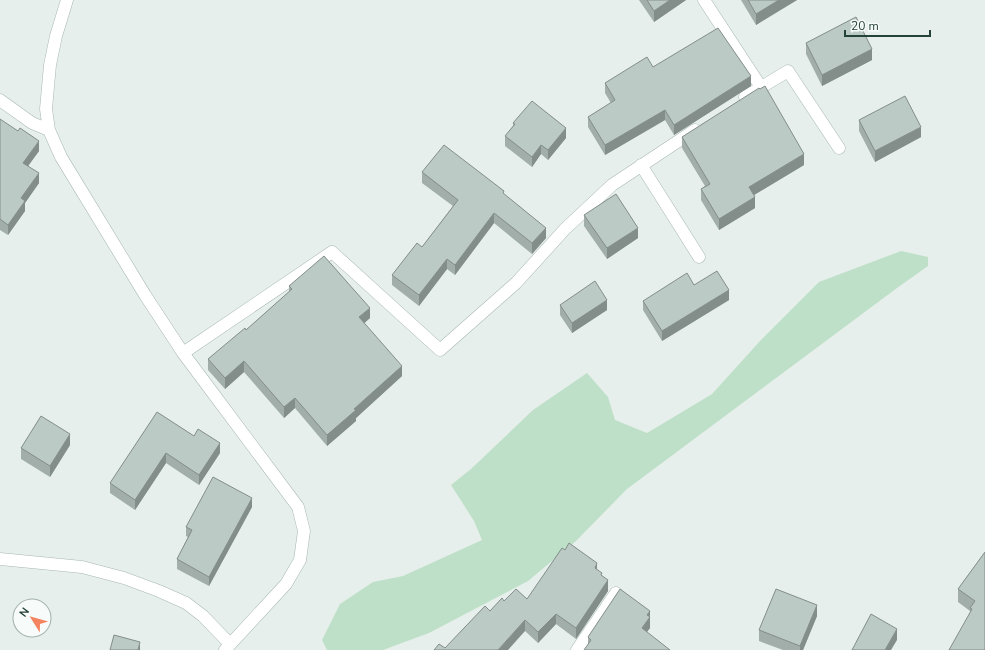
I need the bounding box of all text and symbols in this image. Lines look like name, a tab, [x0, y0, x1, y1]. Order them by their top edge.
scale bar	[845, 12, 930, 38]
text: 20 m	[851, 18, 879, 34]
north arrow	[12, 598, 52, 638]
text: N	[16, 604, 33, 620]

